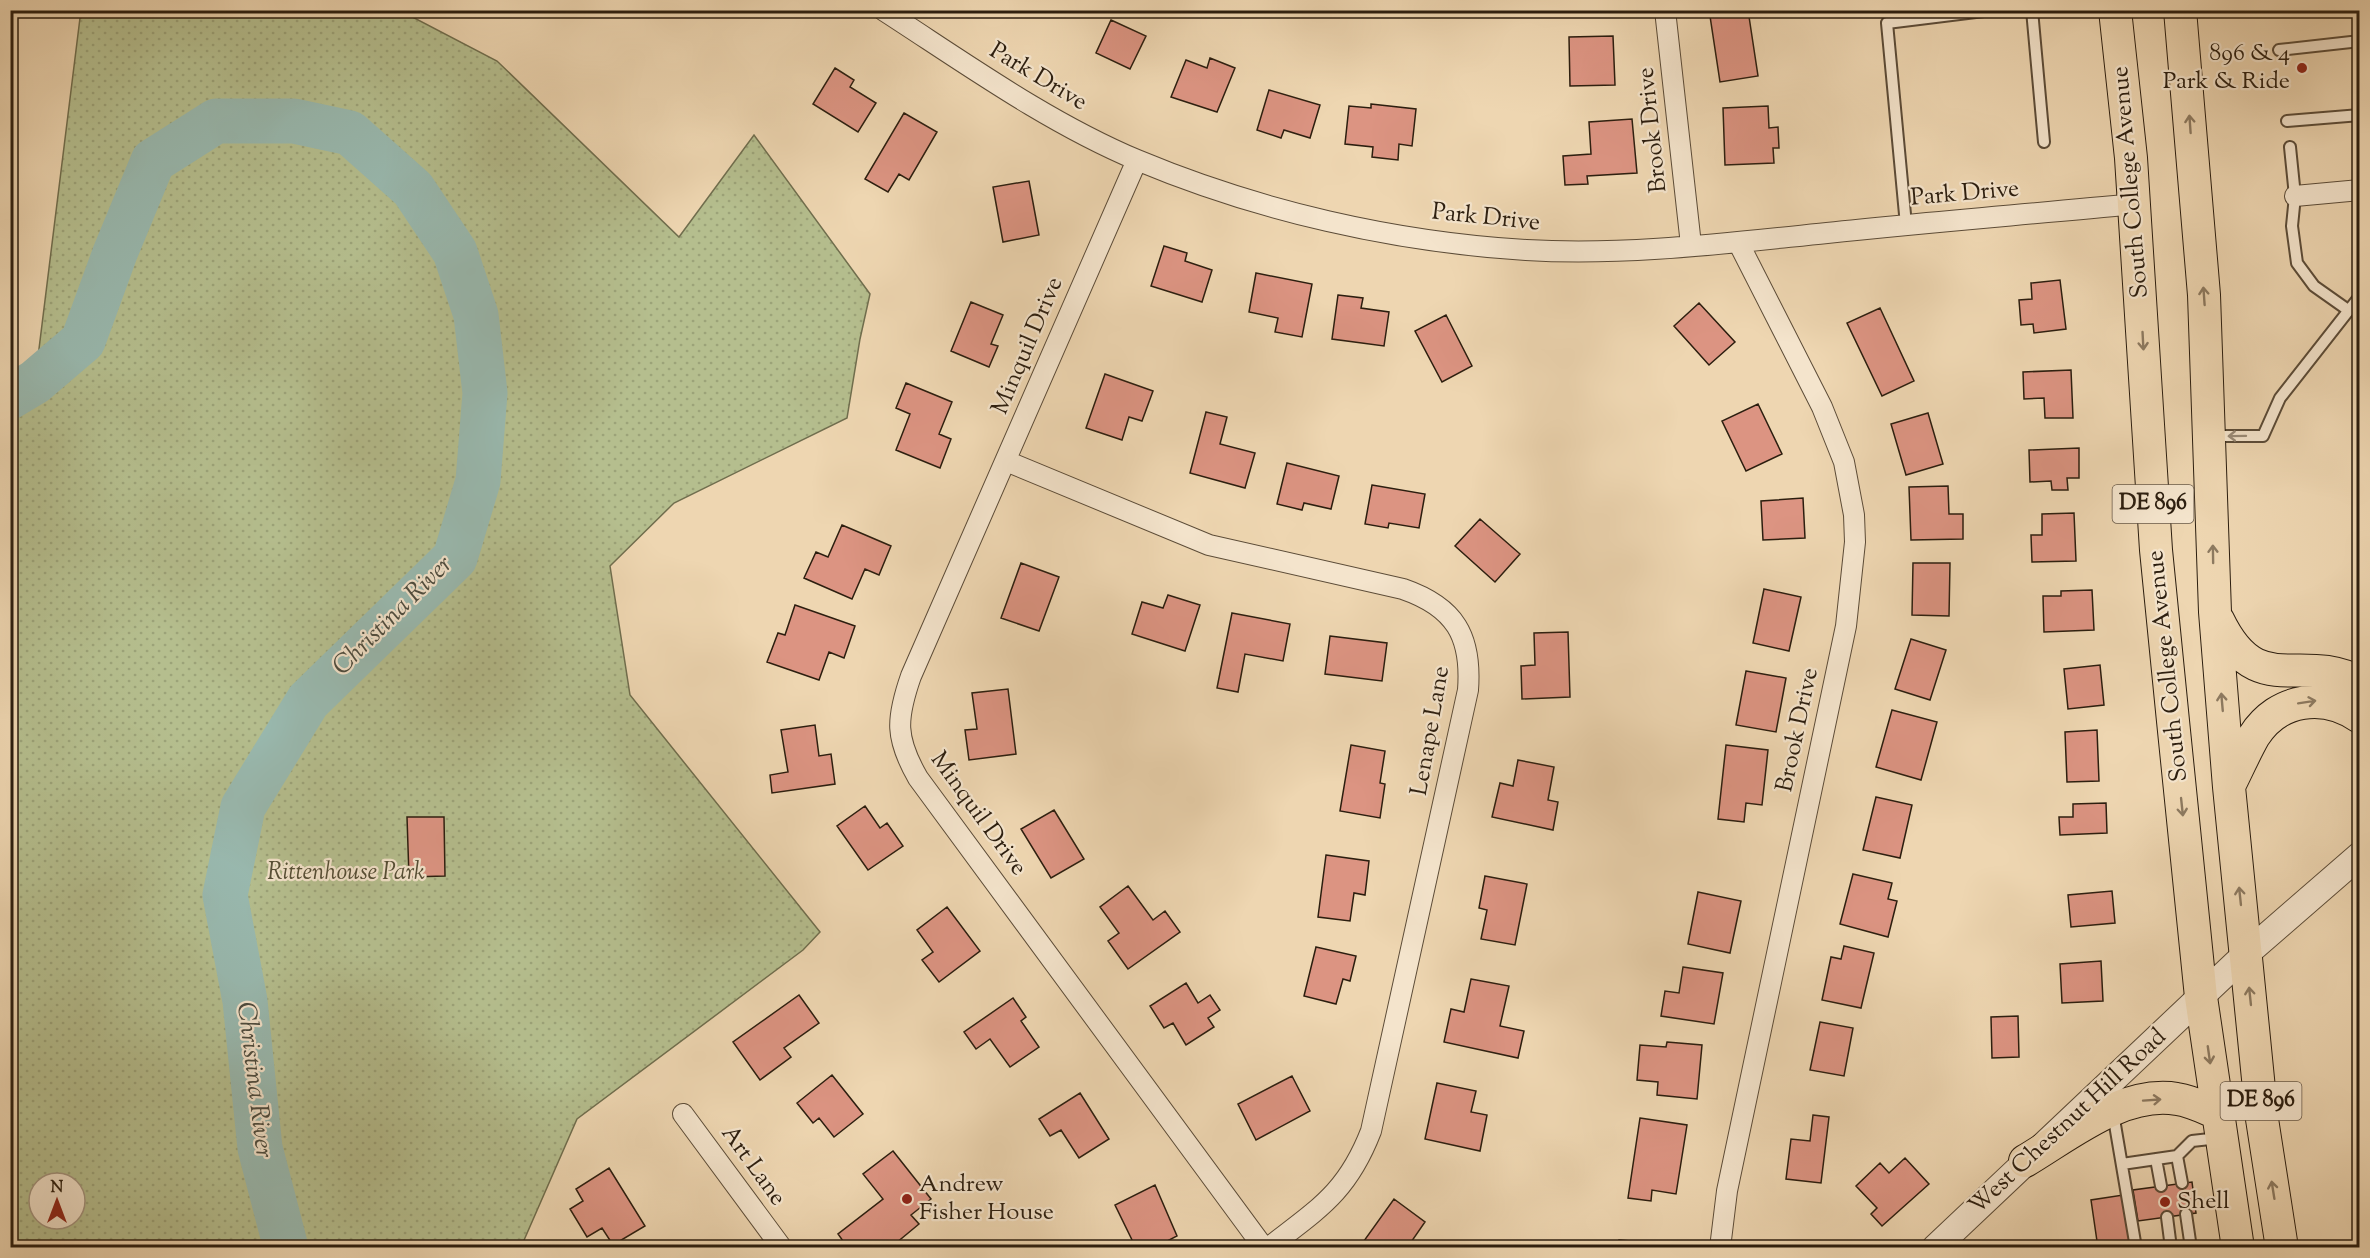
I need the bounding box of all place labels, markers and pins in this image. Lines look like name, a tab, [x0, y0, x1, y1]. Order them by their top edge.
place label: 896 & 4 Park & Ride	[2163, 37, 2290, 99]
marker: 896 & 4 Park & Ride	[2295, 61, 2309, 75]
place label: Andrew Fisher House	[919, 1168, 1054, 1230]
place label: Shell	[2177, 1185, 2230, 1219]
marker: Andrew Fisher House	[900, 1192, 914, 1206]
marker: Shell	[2158, 1195, 2172, 1209]

